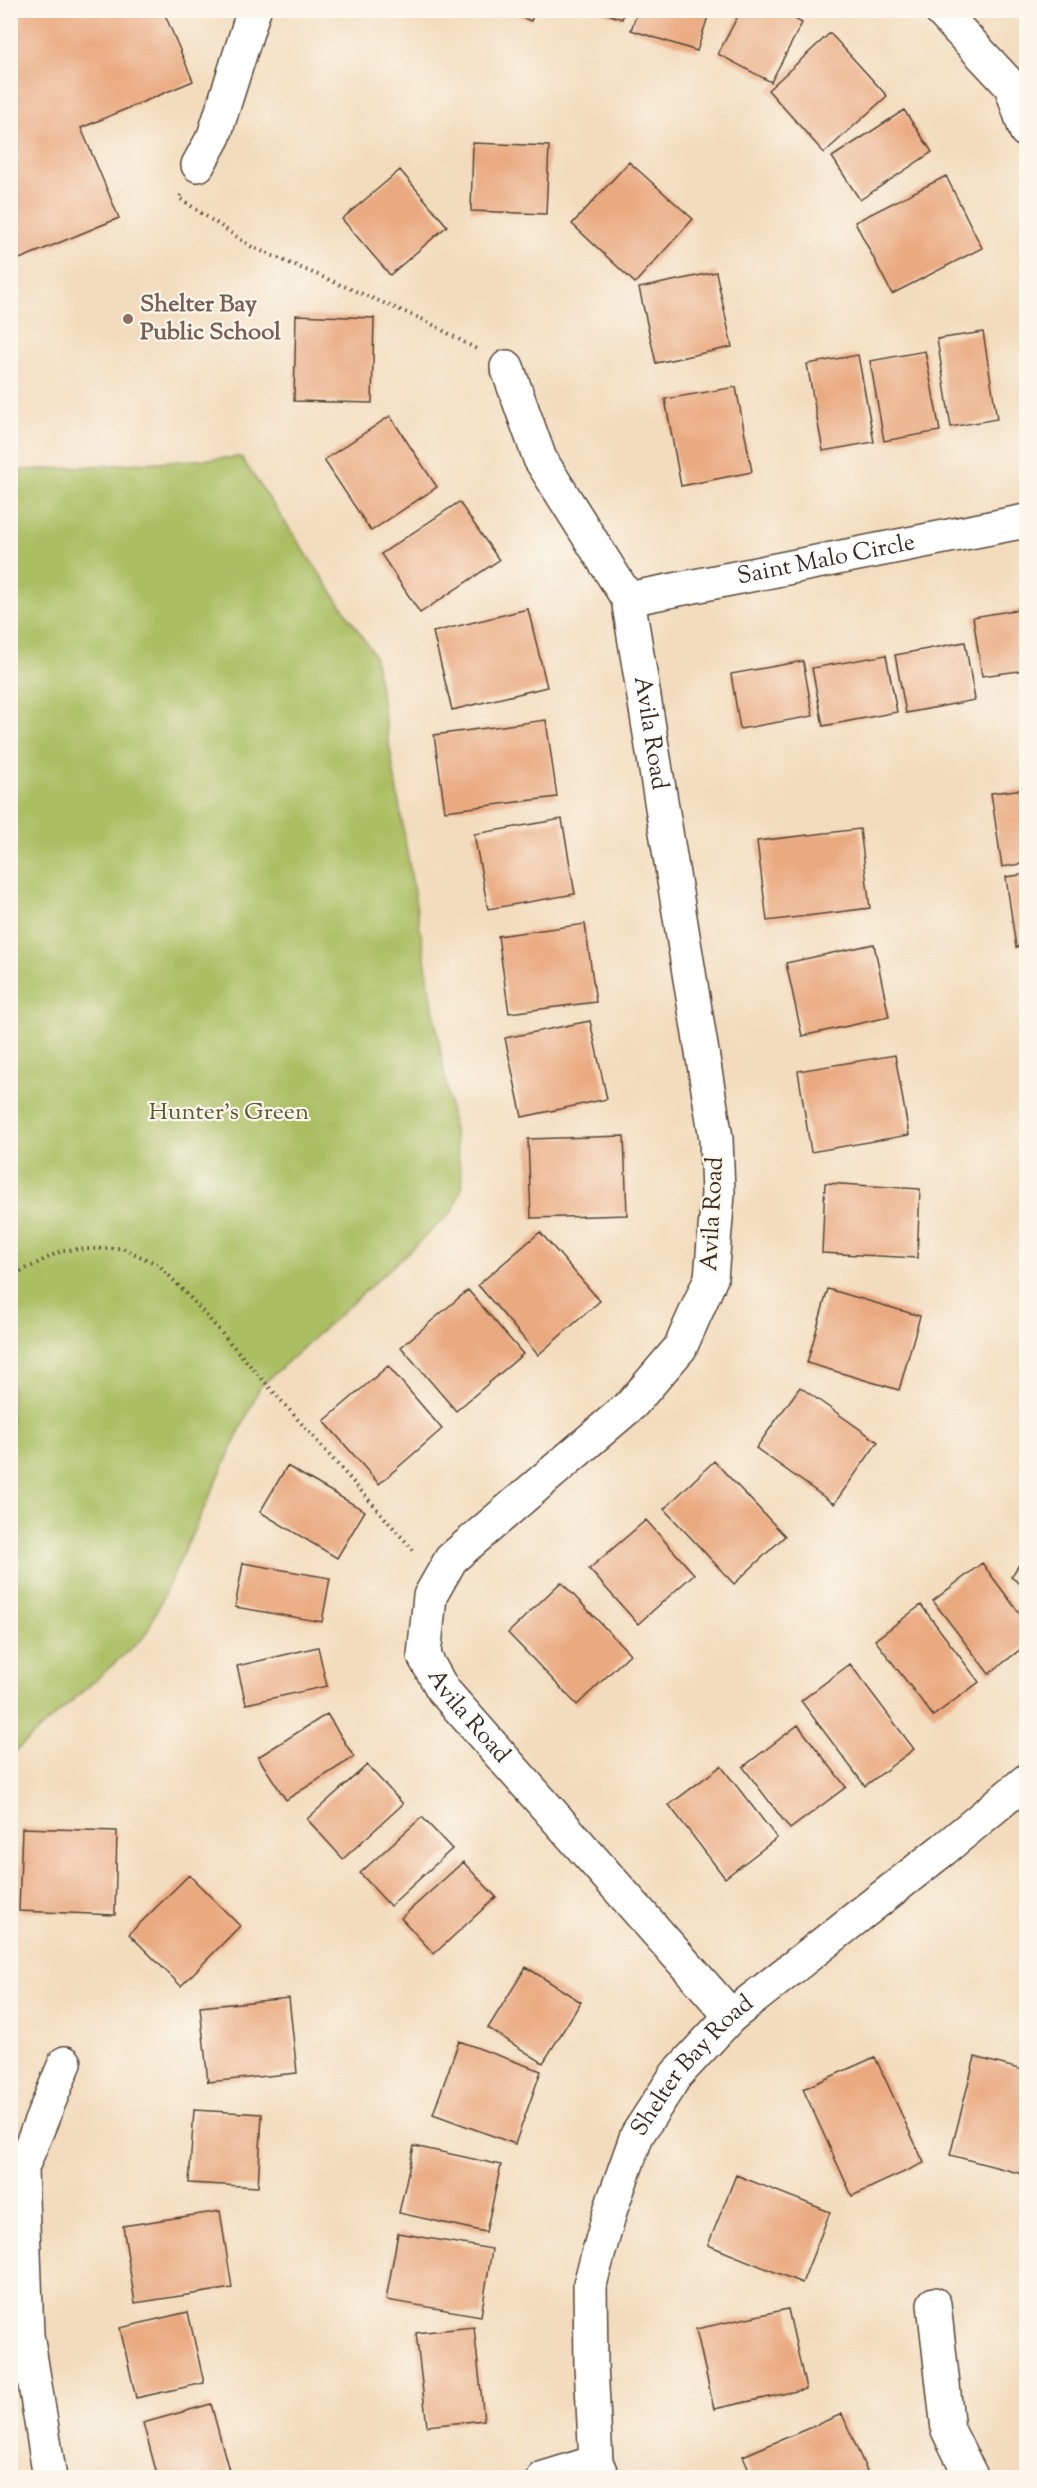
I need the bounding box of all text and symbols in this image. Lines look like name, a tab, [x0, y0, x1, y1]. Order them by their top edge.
place label: Shelter Bay Public School	[140, 288, 281, 350]
marker: Shelter Bay Public School	[121, 312, 135, 326]
street label: Saint Malo Circle	[734, 526, 918, 594]
street label: Avila Road	[624, 674, 676, 793]
park label: Hunter's Green	[149, 1096, 309, 1130]
street label: Avila Road	[693, 1156, 733, 1272]
street label: Avila Road	[418, 1663, 518, 1771]
street label: Shelter Bay Road	[623, 1987, 761, 2143]

